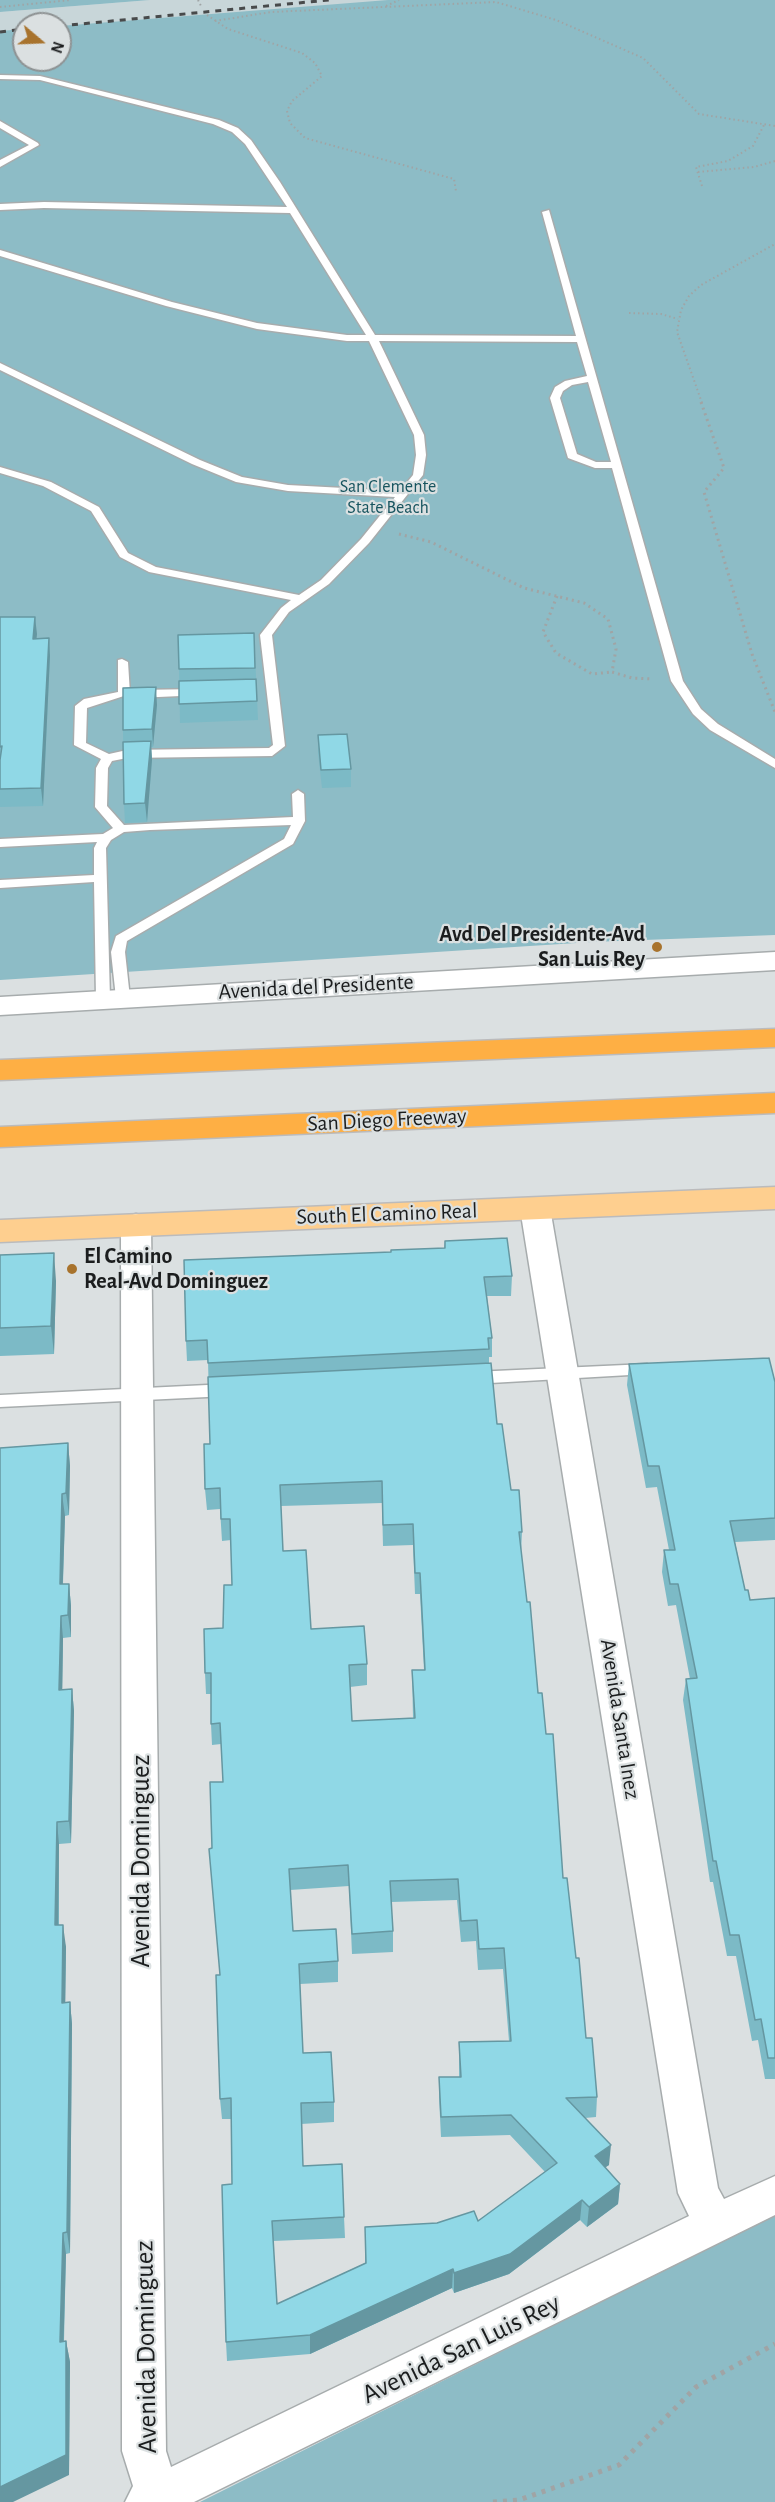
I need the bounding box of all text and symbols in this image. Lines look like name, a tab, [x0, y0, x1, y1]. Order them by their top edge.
north arrow	[12, 12, 72, 72]
text: N	[48, 39, 67, 55]
park label: San Clemente State Beach	[340, 476, 436, 518]
place label: Avd Del Presidente-Avd San Luis Rey	[439, 921, 645, 972]
marker: Avd Del Presidente-Avd San Luis Rey	[650, 940, 664, 954]
street label: Avenida del Presidente	[218, 969, 414, 1005]
street label: San Diego Freeway	[307, 1103, 467, 1137]
street label: South El Camino Real	[296, 1198, 478, 1230]
place label: El Camino Real-Avd Dominguez	[84, 1243, 268, 1294]
marker: El Camino Real-Avd Dominguez	[65, 1262, 79, 1276]
street label: Avenida Santa Inez	[594, 1637, 646, 1801]
street label: Avenida Dominguez	[125, 1755, 157, 1967]
street label: Avenida Dominguez	[128, 2240, 164, 2454]
street label: Avenida San Luis Rey	[357, 2287, 565, 2411]

